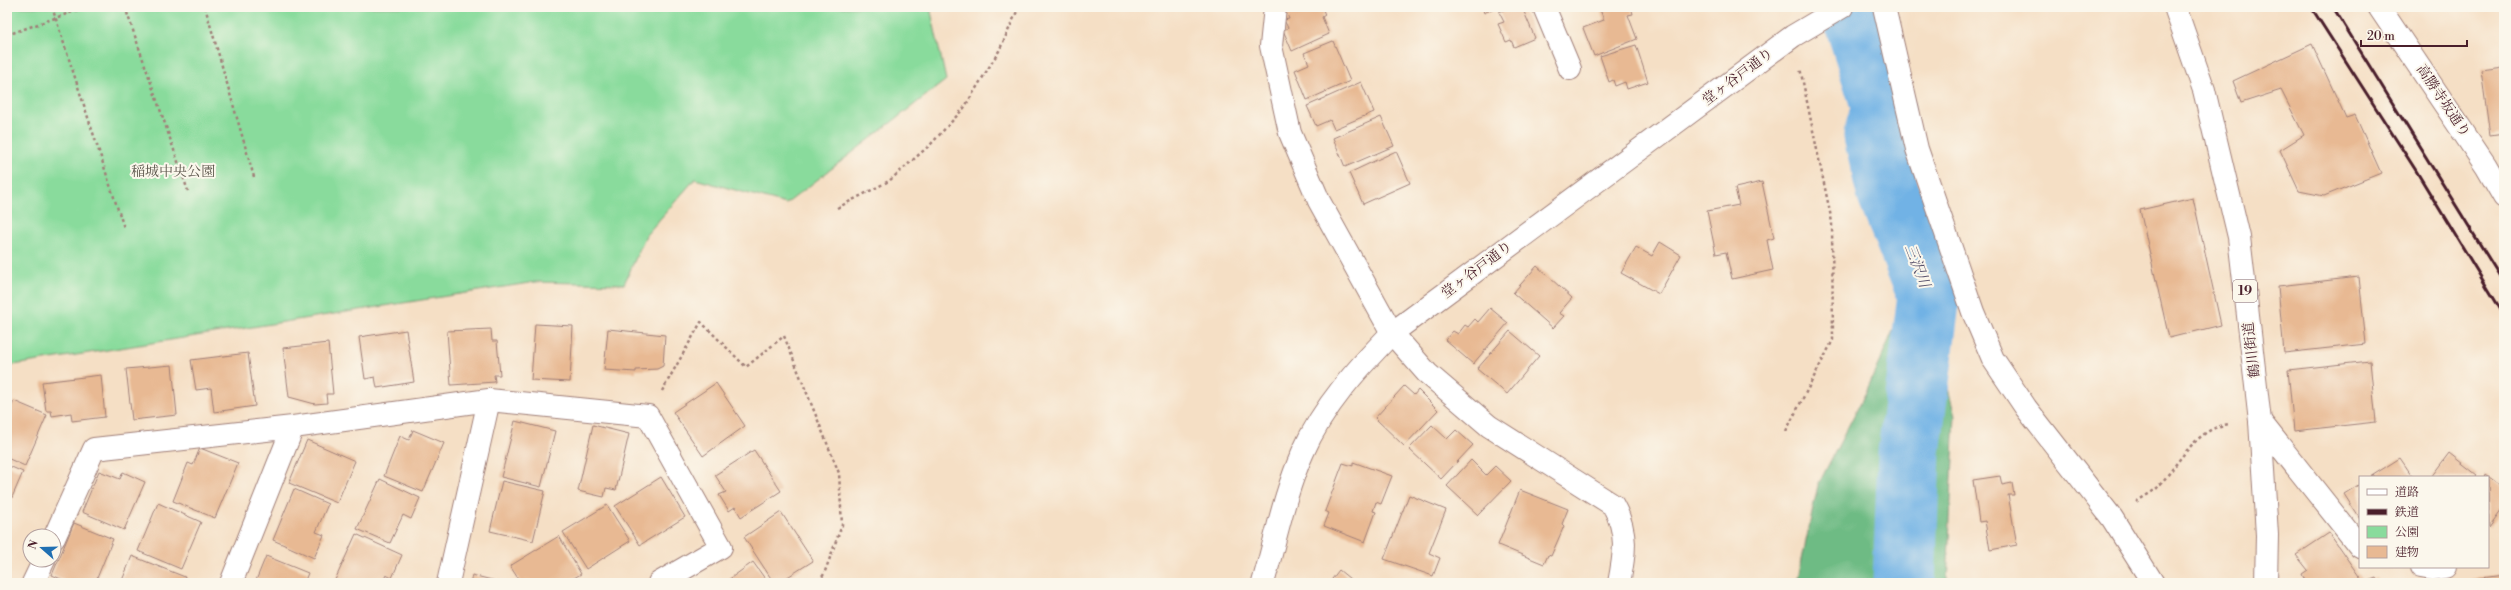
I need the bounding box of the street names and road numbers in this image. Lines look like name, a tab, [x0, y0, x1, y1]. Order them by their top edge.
street label: 堂ヶ谷戸通り	[1699, 45, 1777, 109]
street label: 高勝寺坂通り	[2412, 61, 2474, 141]
street label: 堂ヶ谷戸通り	[1438, 238, 1516, 302]
road number: 19	[2233, 280, 2257, 302]
street label: 鶴川街道	[2240, 321, 2264, 379]

